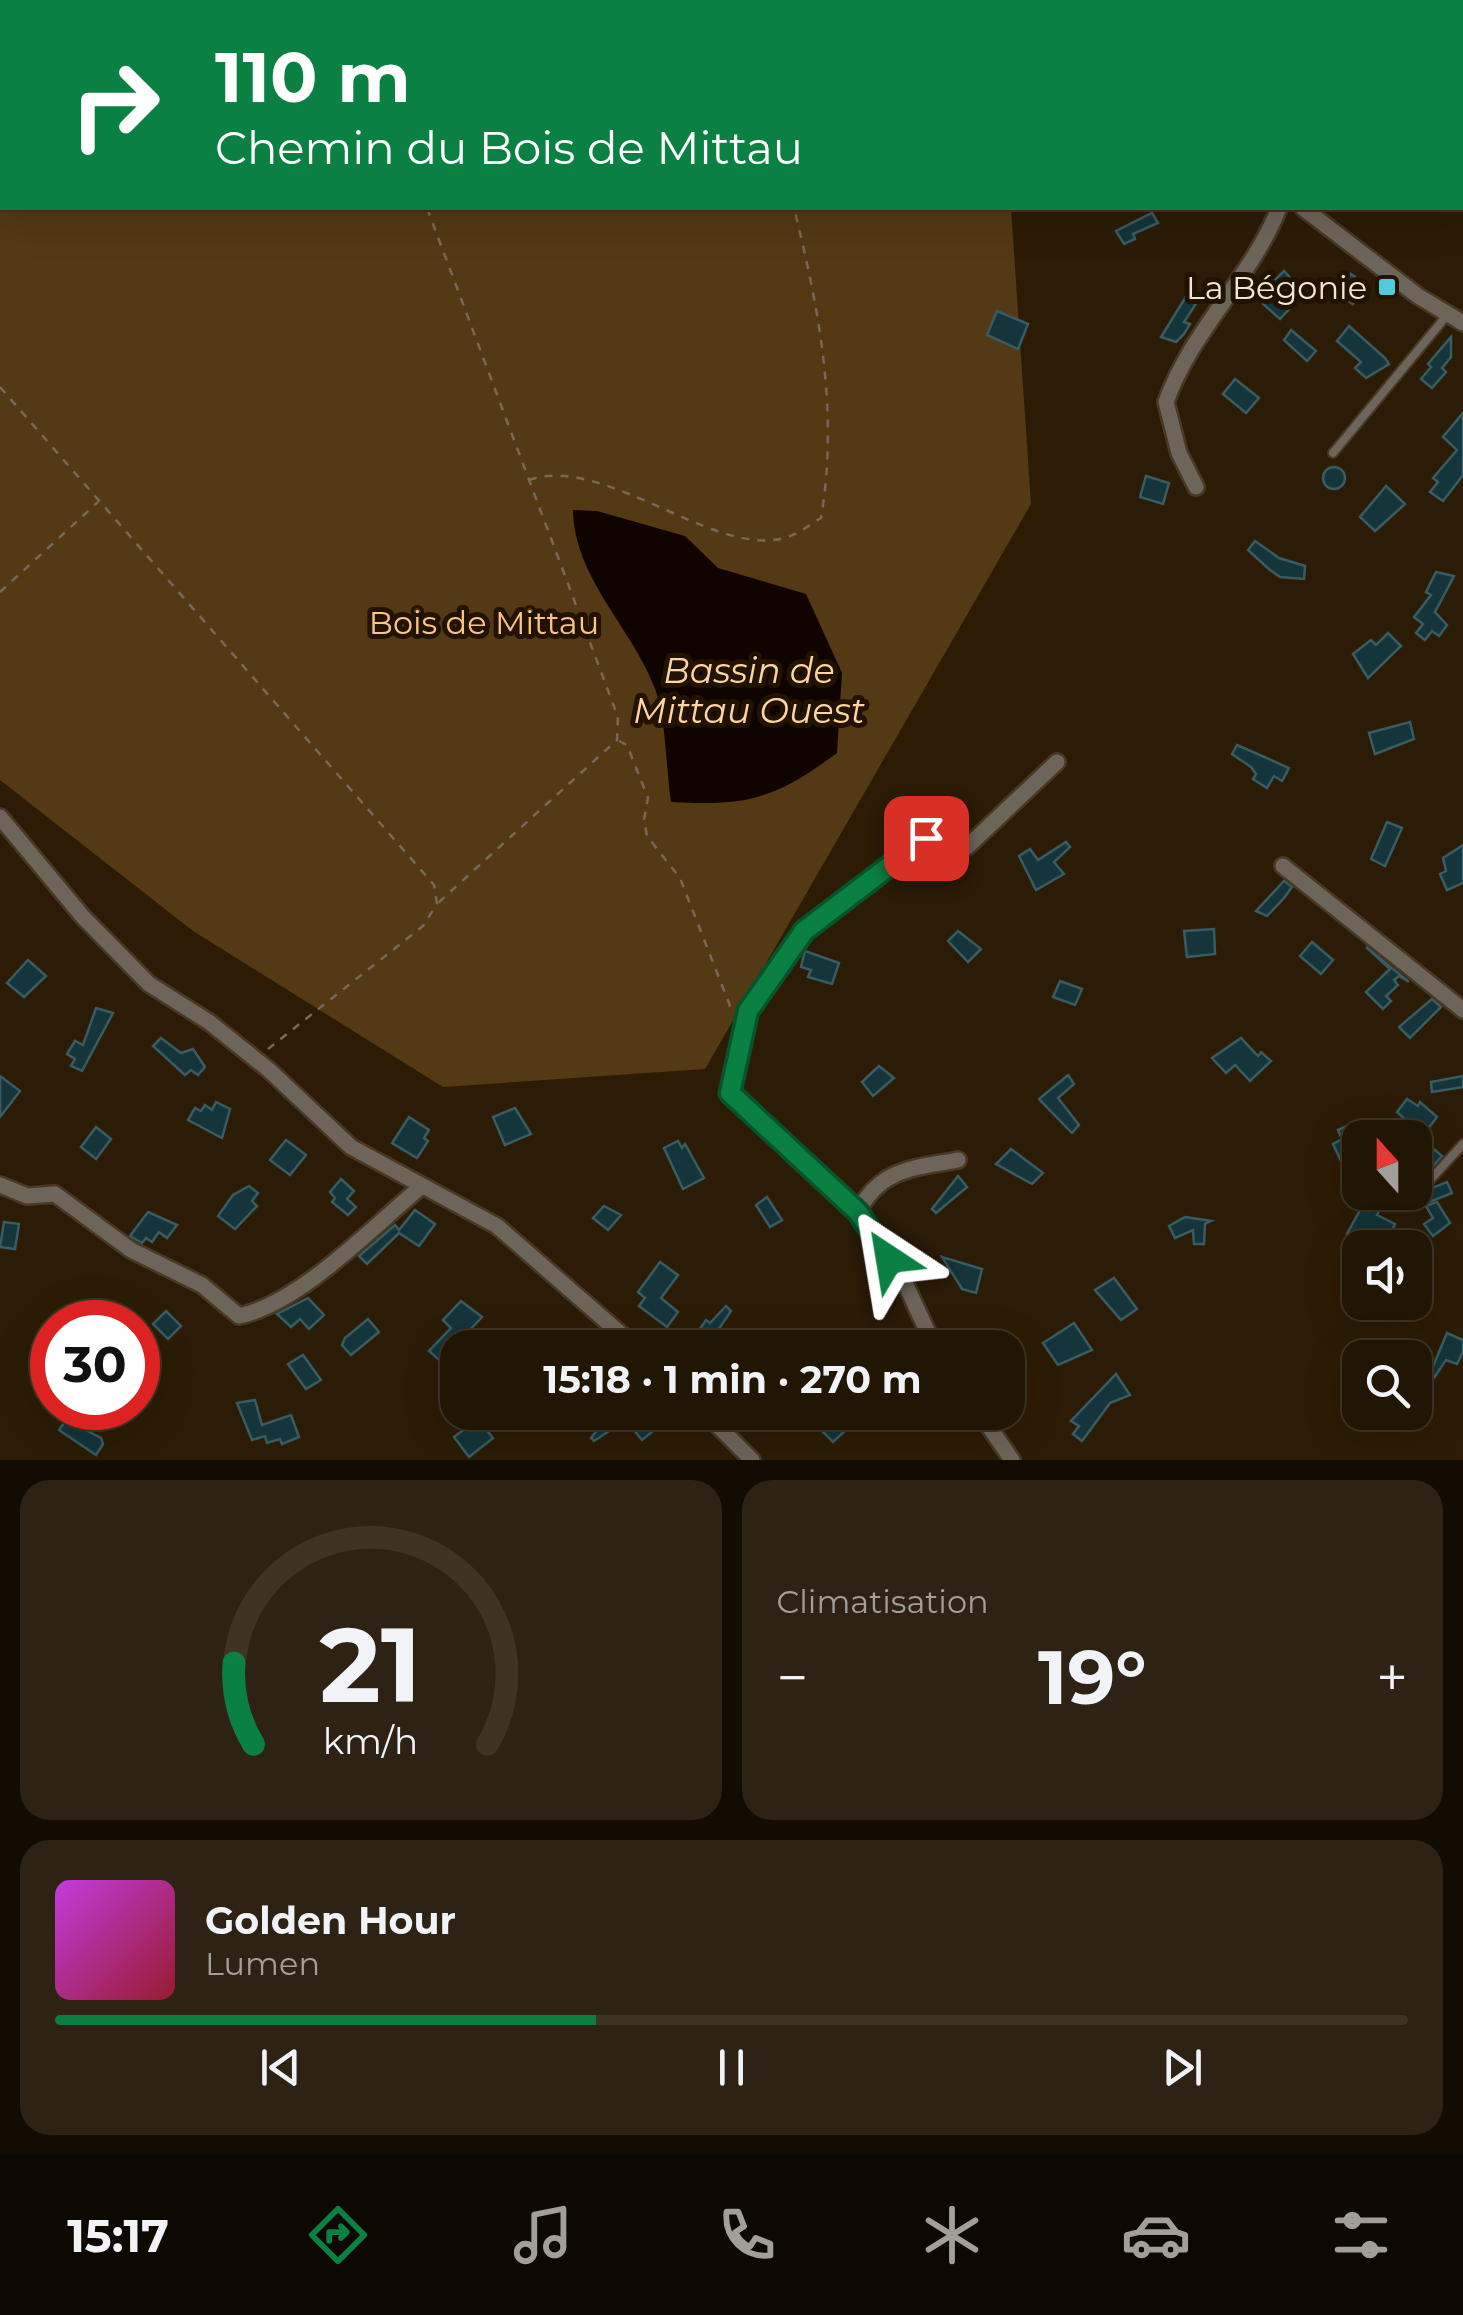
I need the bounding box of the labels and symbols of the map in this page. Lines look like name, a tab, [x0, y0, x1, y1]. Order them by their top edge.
place label: La Bégonie	[1186, 268, 1367, 307]
marker: La Bégonie	[1376, 276, 1398, 298]
park label: Bois de Mittau	[369, 603, 599, 642]
water label: Bassin de Mittau Ouest	[633, 649, 865, 732]
pin	[884, 796, 969, 881]
north arrow	[1342, 1120, 1432, 1210]
position arrow	[837, 1207, 941, 1311]
speed limit sign: 30	[30, 1300, 160, 1430]

